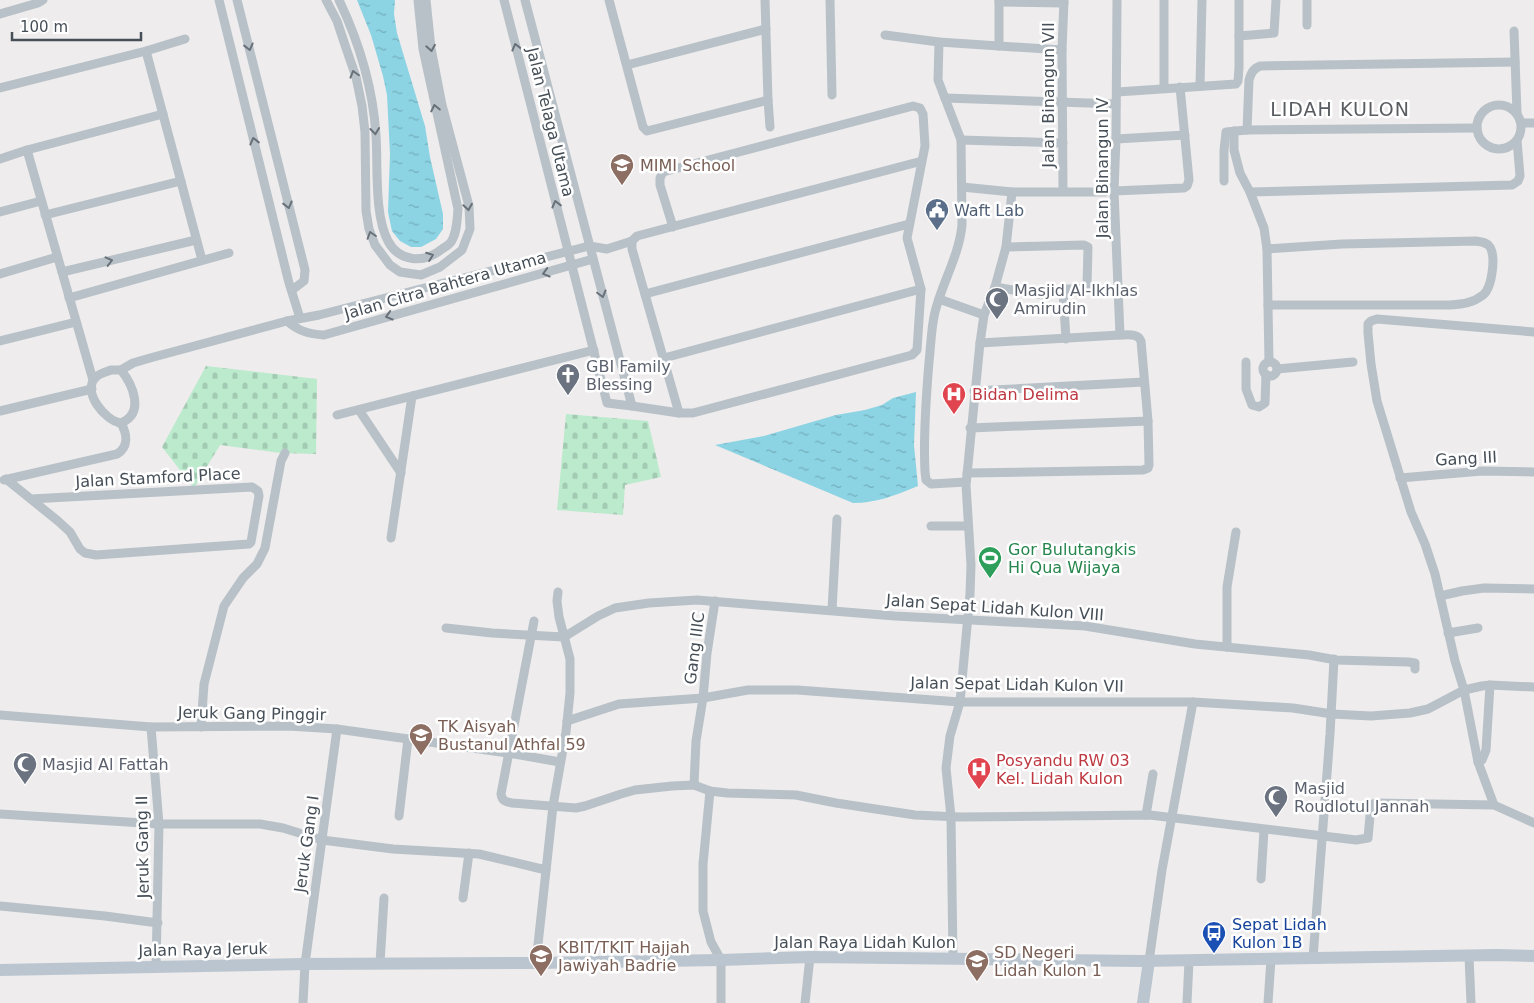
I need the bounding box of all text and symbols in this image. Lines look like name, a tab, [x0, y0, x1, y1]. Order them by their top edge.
scale bar	[12, 10, 141, 42]
text: 100 m	[20, 18, 68, 36]
street label: Jalan Binangun VII	[1039, 22, 1058, 169]
one-way arrow	[511, 42, 522, 51]
one-way arrow	[243, 43, 254, 52]
one-way arrow	[426, 44, 436, 53]
street label: Jalan Telaga Utama	[523, 44, 578, 199]
one-way arrow	[350, 71, 360, 79]
street label: Jalan Binangun IV	[1093, 98, 1112, 239]
district label: LIDAH KULON	[1270, 98, 1410, 120]
one-way arrow	[430, 104, 441, 113]
one-way arrow	[369, 127, 380, 135]
one-way arrow	[249, 137, 260, 146]
school or university icon: MIMI School	[609, 152, 635, 186]
place label: MIMI School	[640, 156, 735, 175]
public building icon: Waft Lab	[924, 197, 950, 231]
one-way arrow	[283, 200, 293, 208]
one-way arrow	[551, 200, 562, 209]
place label: Waft Lab	[954, 201, 1024, 220]
one-way arrow	[462, 203, 473, 211]
one-way arrow	[367, 231, 377, 240]
street label: Jalan Citra Bahtera Utama	[341, 248, 548, 324]
one-way arrow	[425, 252, 434, 262]
one-way arrow	[105, 256, 114, 267]
one-way arrow	[542, 267, 551, 278]
place label: Masjid Al-Ikhlas Amirudin	[1014, 281, 1138, 318]
mosque icon: Masjid Al-Ikhlas Amirudin	[984, 286, 1010, 320]
one-way arrow	[596, 289, 607, 298]
one-way arrow	[386, 311, 394, 321]
place label: GBI Family Blessing	[586, 357, 671, 394]
church icon: GBI Family Blessing	[555, 362, 581, 396]
hospital icon: Bidan Delima	[941, 381, 967, 415]
place label: Bidan Delima	[972, 385, 1079, 404]
street label: Gang III	[1435, 447, 1497, 470]
street label: Jalan Stamford Place	[74, 464, 241, 491]
place label: Gor Bulutangkis Hi Qua Wijaya	[1008, 540, 1136, 577]
sports icon: Gor Bulutangkis Hi Qua Wijaya	[977, 545, 1003, 579]
street label: Jalan Sepat Lidah Kulon VIII	[884, 590, 1104, 625]
street label: Gang IIIC	[681, 611, 708, 685]
street label: Jalan Sepat Lidah Kulon VII	[909, 673, 1124, 696]
street label: Jeruk Gang Pinggir	[177, 703, 327, 724]
place label: TK Aisyah Bustanul Athfal 59	[437, 717, 586, 754]
school or university icon: TK Aisyah Bustanul Athfal 59	[408, 722, 434, 756]
mosque icon: Masjid Al Fattah	[12, 751, 38, 785]
place label: Posyandu RW 03 Kel. Lidah Kulon	[996, 751, 1130, 788]
place label: Masjid Al Fattah	[42, 755, 169, 774]
hospital icon: Posyandu RW 03 Kel. Lidah Kulon	[966, 756, 992, 790]
place label: Masjid Roudlotul Jannah	[1294, 779, 1429, 816]
mosque icon: Masjid Roudlotul Jannah	[1263, 784, 1289, 818]
street label: Jeruk Gang I	[290, 794, 323, 895]
street label: Jeruk Gang II	[132, 796, 153, 899]
place label: Sepat Lidah Kulon 1B	[1232, 915, 1327, 952]
bus stop icon: Sepat Lidah Kulon 1B	[1201, 920, 1227, 954]
street label: Jalan Raya Lidah Kulon	[773, 933, 956, 952]
place label: KBIT/TKIT Hajjah Jawiyah Badrie	[557, 938, 690, 975]
street label: Jalan Raya Jeruk	[137, 939, 269, 960]
school or university icon: KBIT/TKIT Hajjah Jawiyah Badrie	[528, 943, 554, 977]
place label: SD Negeri Lidah Kulon 1	[994, 943, 1102, 980]
school or university icon: SD Negeri Lidah Kulon 1	[964, 948, 990, 982]

